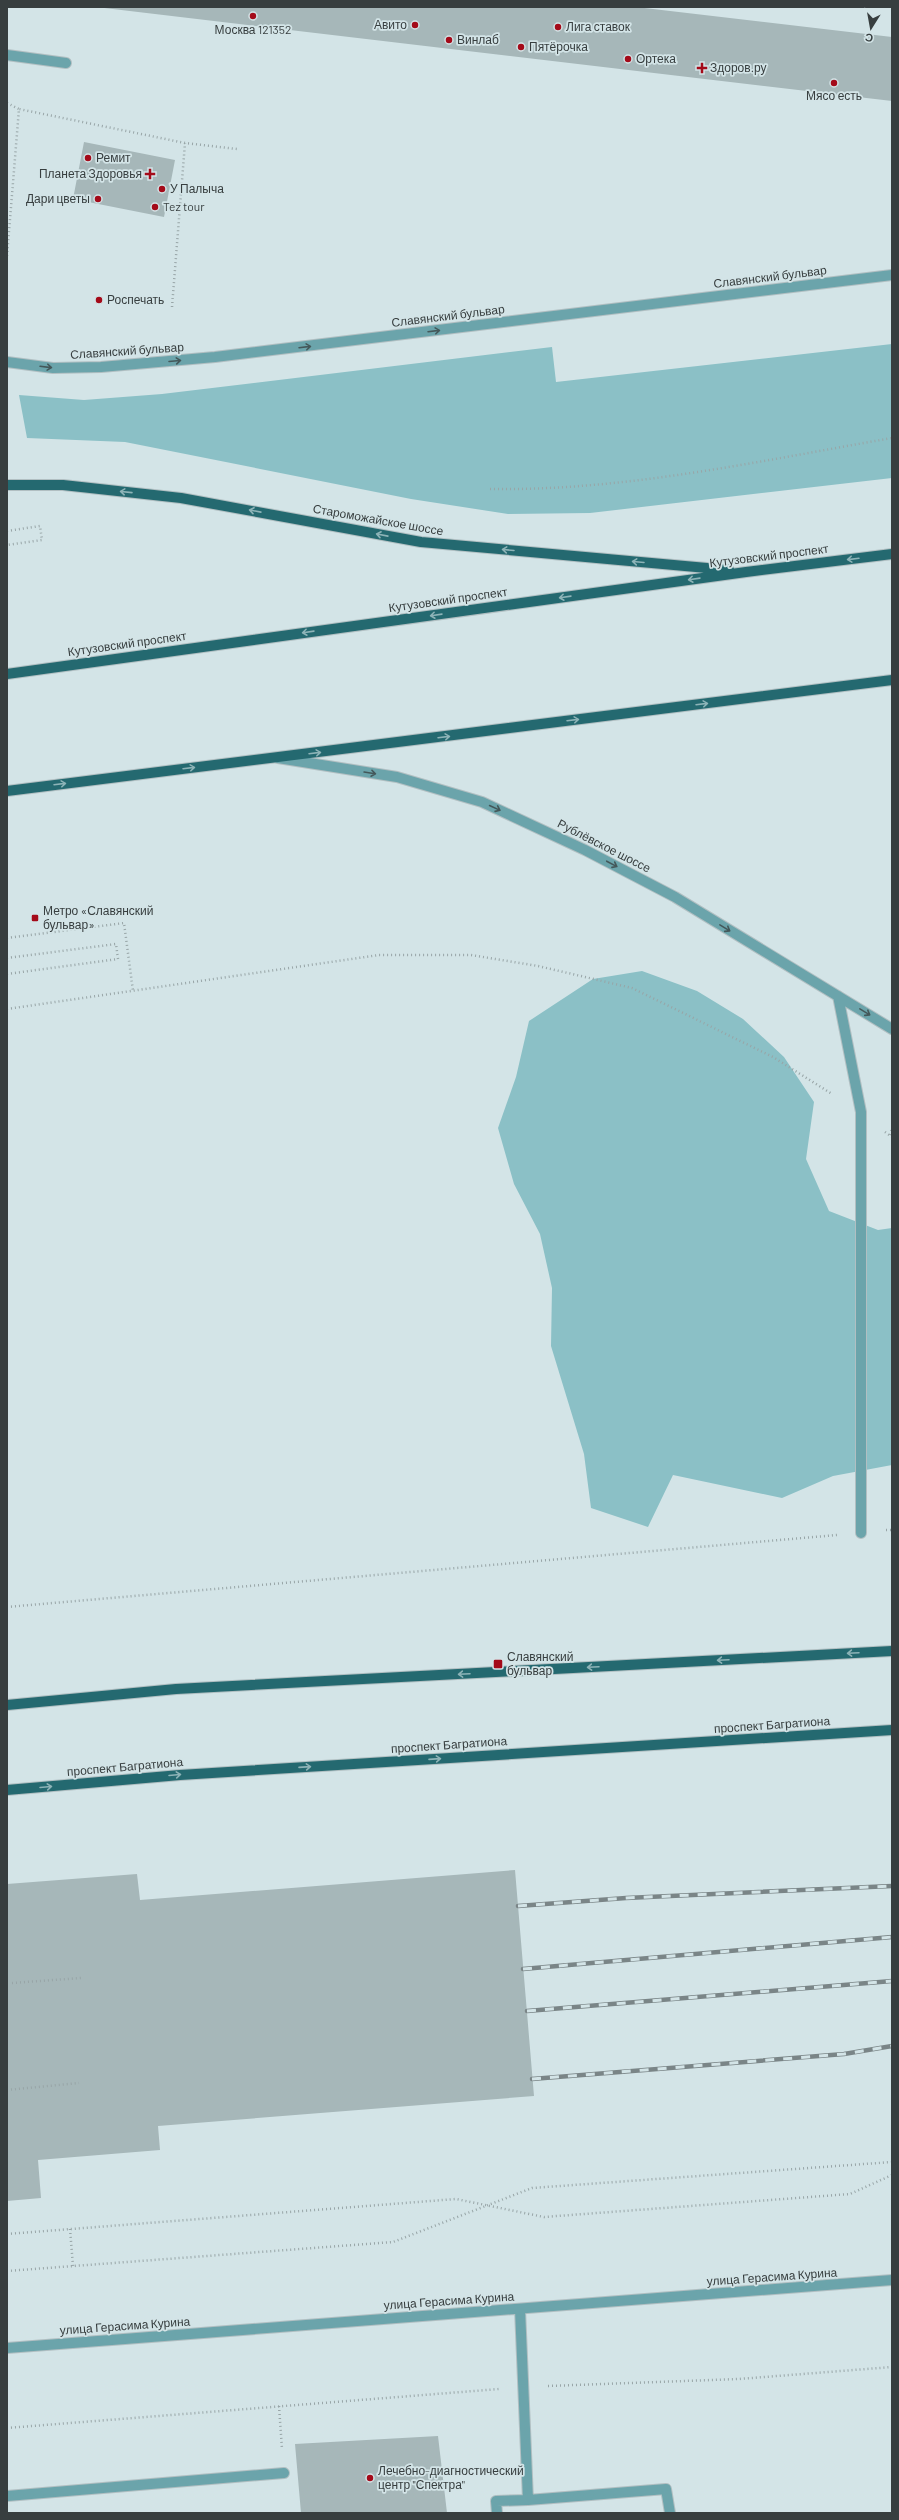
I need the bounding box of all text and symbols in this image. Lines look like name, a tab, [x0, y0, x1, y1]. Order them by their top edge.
north arrow	[851, 8, 891, 48]
marker: Москва 121352	[248, 11, 258, 21]
place label: Авито	[374, 17, 407, 31]
place label: Лига ставок	[566, 19, 631, 33]
marker: Авито	[410, 20, 420, 30]
place label: Москва 121352	[215, 22, 291, 36]
marker: Лига ставок	[553, 22, 563, 32]
text: С	[864, 31, 874, 45]
place label: Винлаб	[457, 32, 499, 46]
marker: Винлаб	[444, 35, 454, 45]
place label: Пятёрочка	[529, 39, 588, 54]
marker: Пятёрочка	[516, 42, 526, 52]
place label: Ортека	[636, 51, 676, 66]
marker: Ортека	[623, 54, 633, 64]
place label: Здоров.ру	[710, 60, 767, 75]
marker: Здоров.ру	[697, 63, 707, 73]
marker: Мясо есть	[829, 78, 839, 88]
place label: Мясо есть	[806, 88, 862, 102]
place label: Ремит	[96, 150, 131, 164]
marker: Ремит	[83, 153, 93, 163]
place label: Планета Здоровья	[39, 166, 142, 181]
marker: Планета Здоровья	[145, 169, 155, 179]
place label: У Палыча	[170, 181, 224, 195]
marker: У Палыча	[157, 184, 167, 194]
place label: Дари цветы	[26, 191, 90, 206]
marker: Дари цветы	[93, 194, 103, 204]
place label: Tez tour	[163, 199, 205, 213]
marker: Tez tour	[150, 202, 160, 212]
street label: Славянский бульвар	[712, 262, 828, 291]
place label: Роспечать	[107, 292, 164, 306]
marker: Роспечать	[94, 295, 104, 305]
street label: Славянский бульвар	[390, 301, 506, 330]
one-way arrow	[427, 327, 440, 335]
street label: Славянский бульвар	[70, 339, 185, 362]
one-way arrow	[298, 343, 311, 350]
one-way arrow	[168, 357, 181, 364]
one-way arrow	[39, 363, 52, 371]
one-way arrow	[120, 488, 133, 496]
street label: Староможайское шоссе	[312, 501, 445, 538]
one-way arrow	[249, 507, 262, 515]
one-way arrow	[376, 531, 389, 539]
street label: Кутузовский проспект	[709, 541, 830, 570]
one-way arrow	[502, 547, 515, 554]
one-way arrow	[847, 555, 860, 563]
one-way arrow	[632, 558, 645, 566]
one-way arrow	[688, 575, 701, 583]
street label: Кутузовский проспект	[388, 584, 509, 615]
one-way arrow	[559, 593, 572, 601]
one-way arrow	[430, 611, 443, 619]
street label: Кутузовский проспект	[67, 628, 188, 659]
one-way arrow	[302, 628, 315, 636]
one-way arrow	[695, 700, 708, 708]
one-way arrow	[566, 716, 579, 724]
one-way arrow	[437, 733, 450, 741]
one-way arrow	[308, 749, 321, 757]
one-way arrow	[183, 765, 196, 772]
one-way arrow	[363, 769, 376, 777]
one-way arrow	[53, 780, 66, 788]
one-way arrow	[488, 805, 500, 812]
street label: Рублёвское шоссе	[555, 816, 654, 876]
one-way arrow	[606, 861, 618, 868]
place label: Метро «Славянский бульвар»	[43, 903, 154, 932]
marker: Метро «Славянский бульвар»	[30, 913, 40, 923]
one-way arrow	[719, 924, 731, 932]
one-way arrow	[859, 1009, 871, 1017]
place label: Славянский бульвар	[507, 1649, 573, 1678]
one-way arrow	[847, 1650, 860, 1657]
one-way arrow	[717, 1657, 730, 1664]
marker: Славянский бульвар	[492, 1658, 504, 1670]
one-way arrow	[587, 1664, 600, 1671]
one-way arrow	[458, 1670, 471, 1678]
street label: проспект Багратиона	[713, 1713, 831, 1736]
street label: проспект Багратиона	[390, 1733, 508, 1756]
street label: проспект Багратиона	[66, 1754, 184, 1779]
one-way arrow	[428, 1755, 441, 1763]
one-way arrow	[298, 1764, 311, 1771]
one-way arrow	[168, 1772, 181, 1779]
one-way arrow	[39, 1783, 52, 1791]
street label: улица Герасима Курина	[706, 2264, 838, 2289]
street label: улица Герасима Курина	[383, 2288, 515, 2313]
street label: улица Герасима Курина	[59, 2313, 191, 2338]
place label: Лечебно-диагностический центр "Спектра"	[378, 2463, 524, 2492]
marker: Лечебно-диагностический центр "Спектра"	[365, 2473, 375, 2483]

